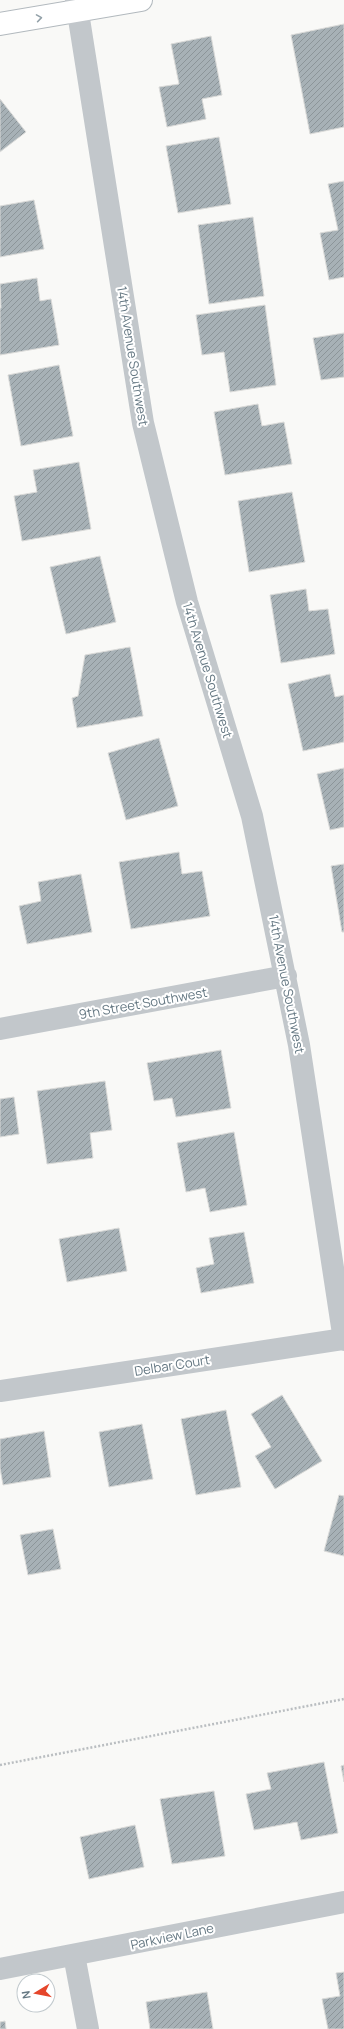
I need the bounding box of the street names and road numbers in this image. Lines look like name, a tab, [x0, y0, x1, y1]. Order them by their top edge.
street label: 14th Avenue Southwest	[113, 285, 153, 427]
street label: 14th Avenue Southwest	[179, 600, 237, 740]
street label: 14th Avenue Southwest	[265, 913, 309, 1055]
street label: 9th Street Southwest	[77, 983, 209, 1023]
street label: Delbar Court	[133, 1350, 211, 1380]
street label: Parkview Lane	[129, 1918, 216, 1954]

